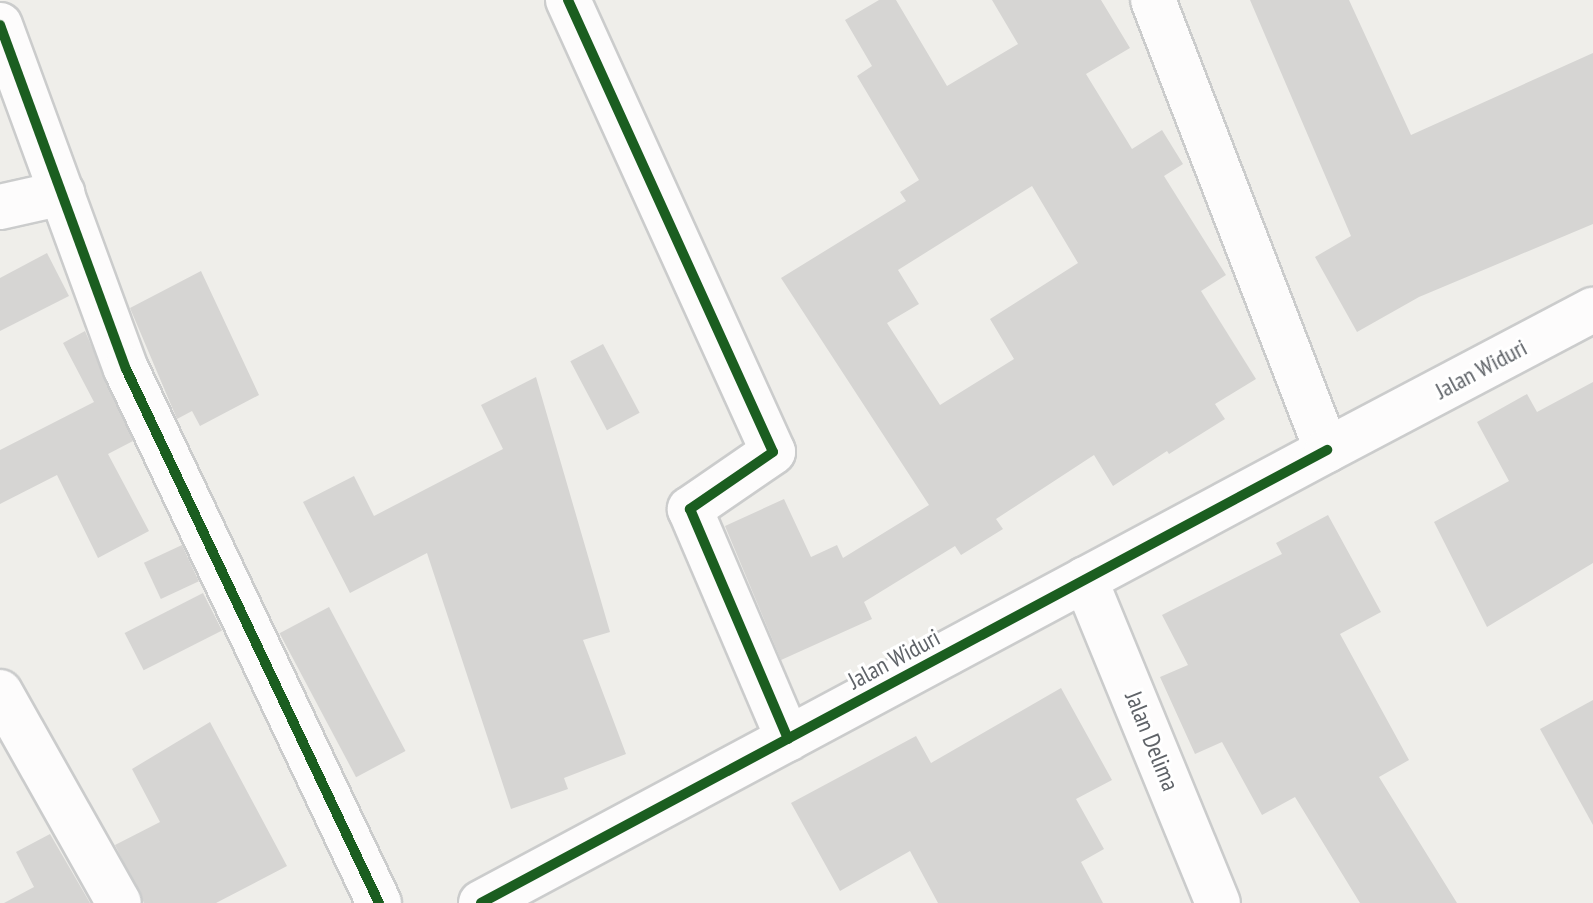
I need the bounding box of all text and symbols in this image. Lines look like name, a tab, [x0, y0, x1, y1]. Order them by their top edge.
street label: Jalan Widuri	[1430, 333, 1532, 405]
street label: Jalan Widuri	[843, 623, 945, 695]
street label: Jalan Delima	[1119, 687, 1185, 795]

